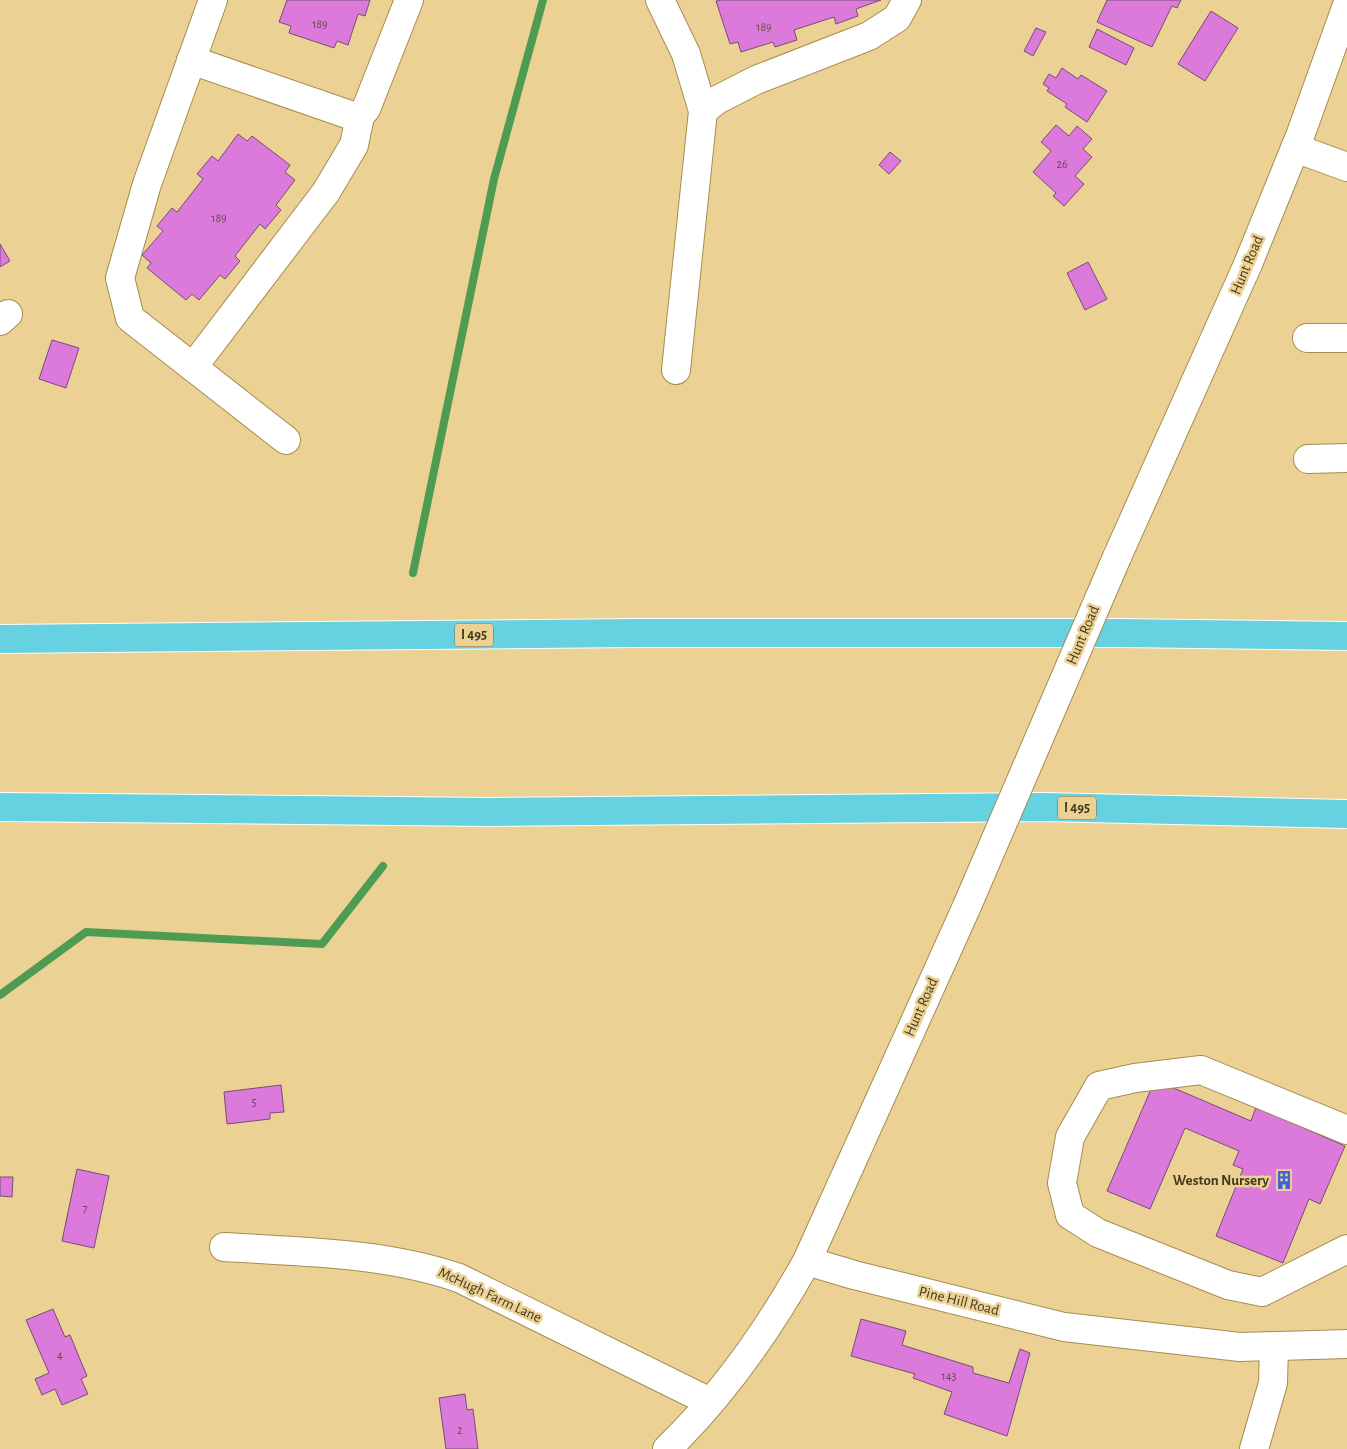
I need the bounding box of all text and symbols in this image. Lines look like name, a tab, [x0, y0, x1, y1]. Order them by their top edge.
house number: 189	[312, 18, 328, 30]
house number: 189	[756, 21, 772, 33]
house number: 26	[1056, 158, 1068, 170]
house number: 189	[211, 212, 227, 224]
street label: Hunt Road	[1228, 233, 1266, 297]
street label: Hunt Road	[1064, 603, 1102, 667]
road number: I 495	[455, 624, 493, 646]
road number: I 495	[1058, 796, 1096, 820]
street label: Hunt Road	[901, 975, 941, 1039]
house number: 5	[251, 1096, 257, 1108]
building icon: Weston Nursery	[1273, 1169, 1295, 1191]
place label: Weston Nursery	[1173, 1173, 1269, 1188]
house number: 7	[82, 1202, 88, 1214]
street label: McHugh Farm Lane	[436, 1265, 544, 1326]
street label: Pine Hill Road	[917, 1284, 1001, 1318]
house number: 4	[57, 1349, 63, 1361]
house number: 143	[942, 1370, 956, 1382]
house number: 2	[457, 1424, 463, 1436]

